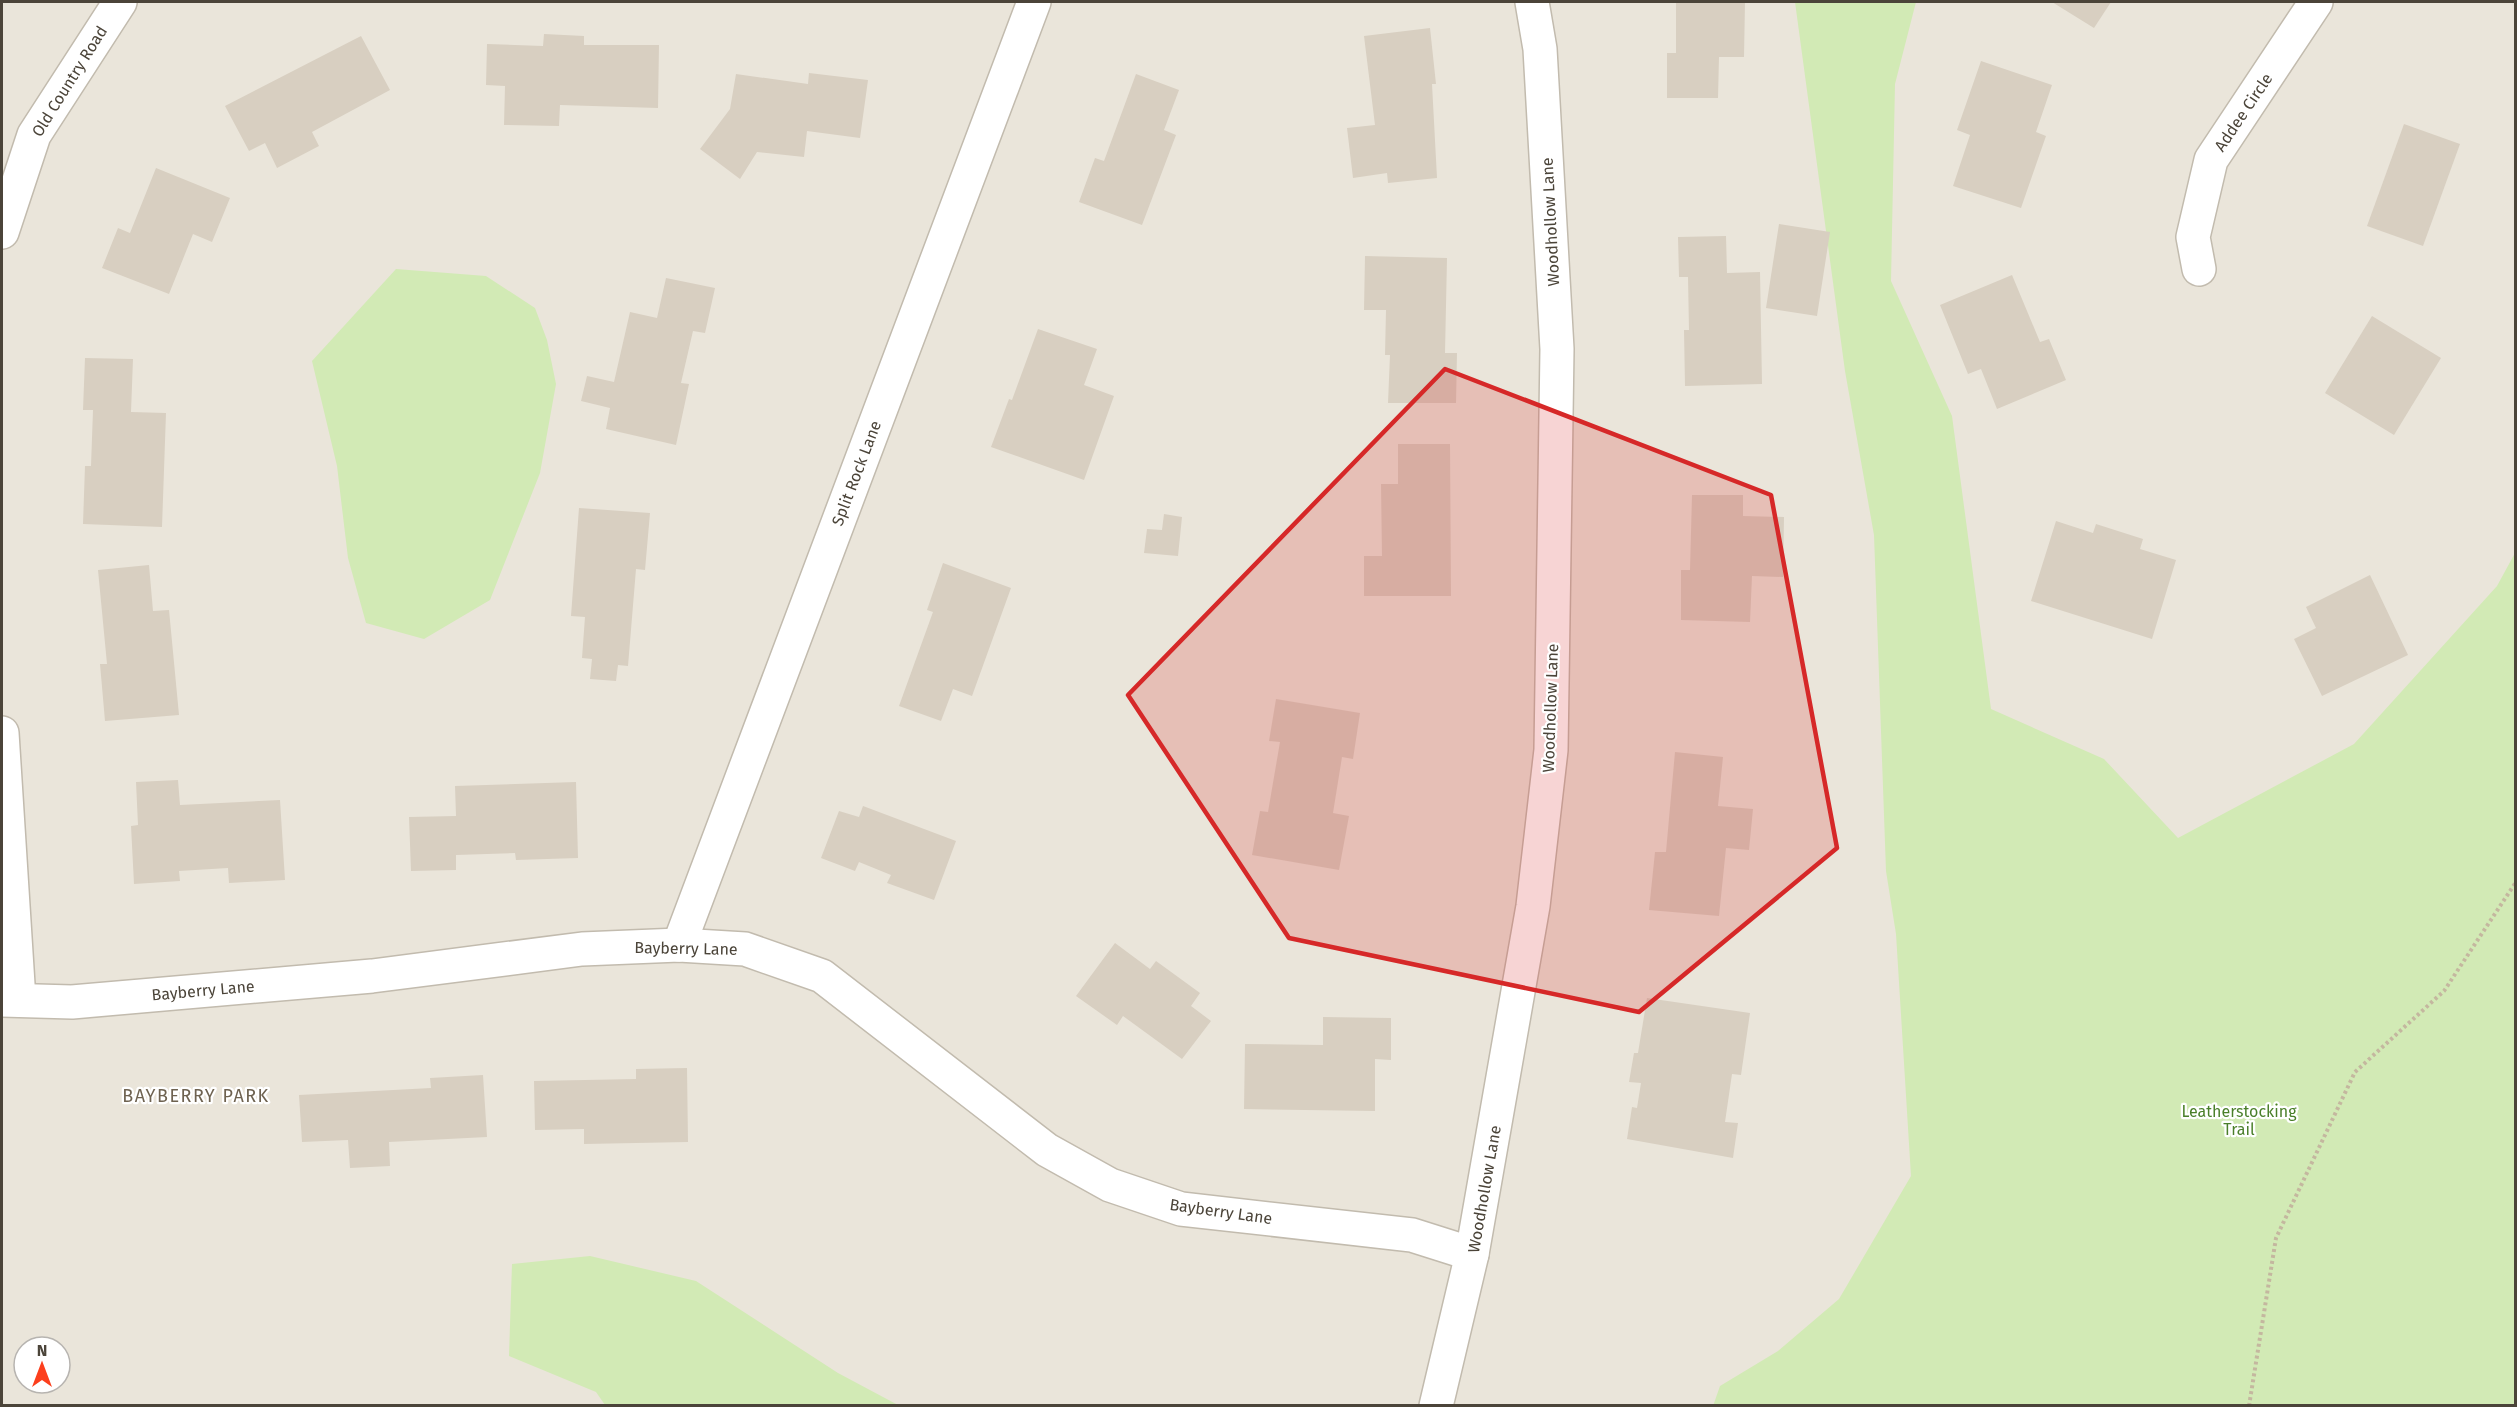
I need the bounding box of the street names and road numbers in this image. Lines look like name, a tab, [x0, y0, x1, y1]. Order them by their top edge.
street label: Old Country Road	[28, 22, 111, 140]
street label: Addee Circle	[2210, 70, 2276, 155]
street label: Woodhollow Lane	[1538, 157, 1563, 287]
street label: Split Rock Lane	[828, 418, 885, 528]
street label: Woodhollow Lane	[1539, 643, 1562, 773]
street label: Bayberry Lane	[634, 938, 738, 959]
street label: Bayberry Lane	[151, 977, 255, 1004]
street label: Woodhollow Lane	[1464, 1124, 1505, 1254]
street label: Bayberry Lane	[1168, 1195, 1273, 1228]

